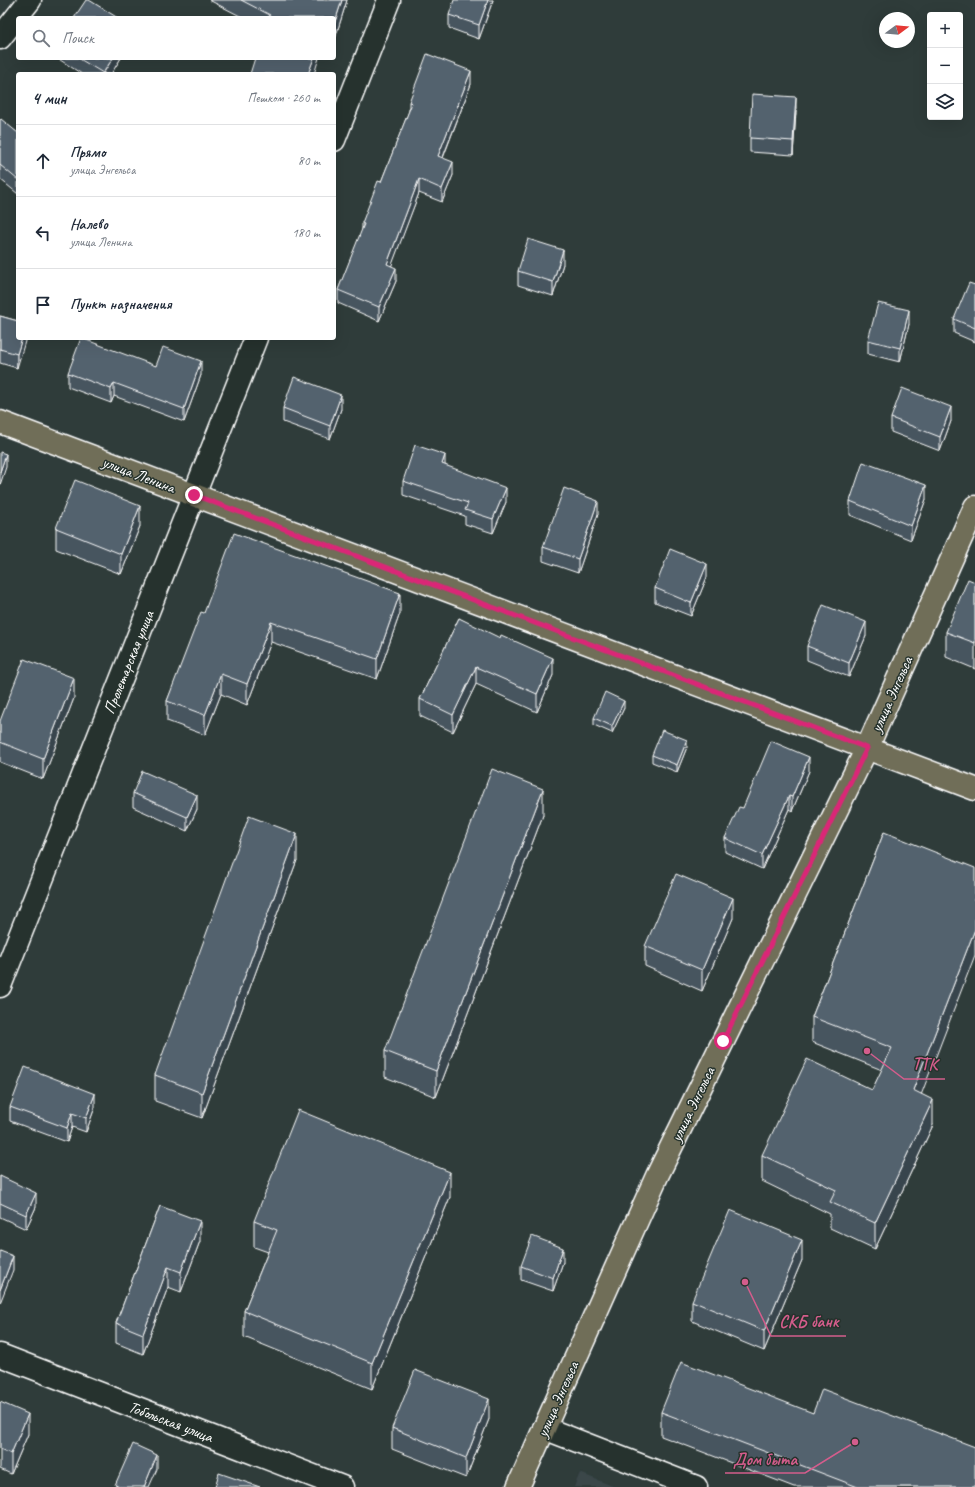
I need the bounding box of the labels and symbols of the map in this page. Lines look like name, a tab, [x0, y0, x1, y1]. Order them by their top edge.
north arrow	[879, 12, 915, 48]
street label: улица Ленина	[99, 452, 179, 498]
route end	[185, 486, 203, 504]
street label: Пролетарская улица	[99, 606, 159, 717]
street label: улица Энгельса	[866, 652, 918, 736]
route start	[714, 1032, 732, 1050]
callout: ТТК	[904, 1050, 945, 1079]
text: ТТК	[912, 1054, 940, 1075]
street label: улица Энгельса	[666, 1062, 720, 1146]
callout: СКБ банк	[771, 1307, 846, 1336]
text: СКБ банк	[779, 1311, 840, 1332]
street label: улица Энгельса	[532, 1357, 584, 1441]
street label: Тобольская улица	[126, 1397, 217, 1448]
callout: Дом быта	[725, 1444, 805, 1473]
text: Дом быта	[733, 1449, 798, 1470]

